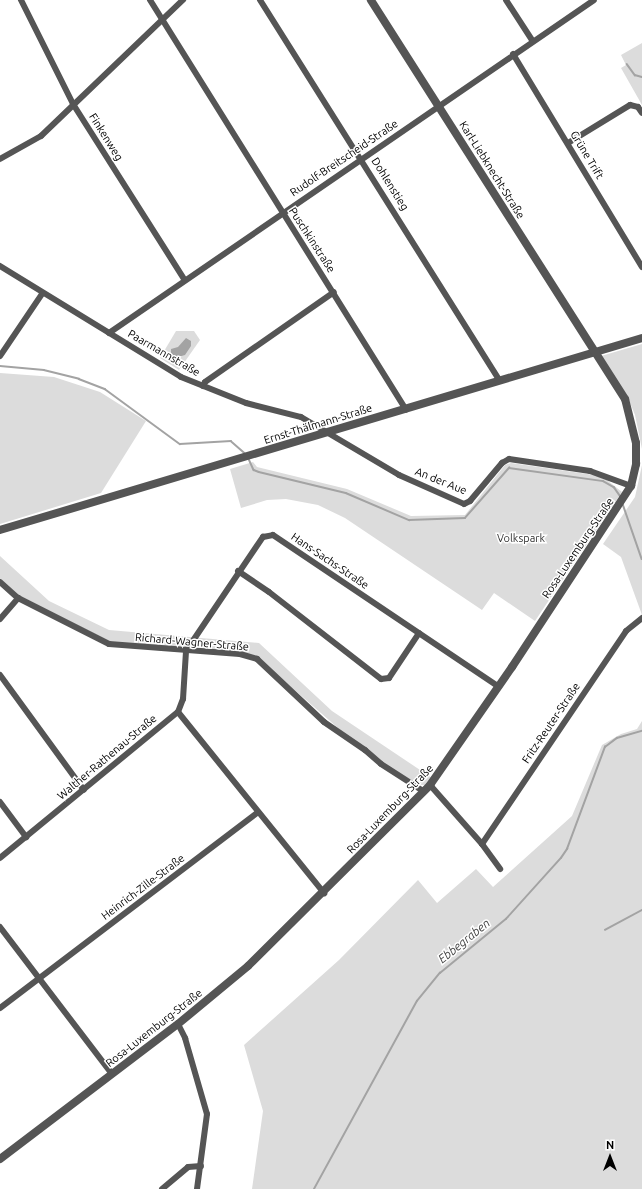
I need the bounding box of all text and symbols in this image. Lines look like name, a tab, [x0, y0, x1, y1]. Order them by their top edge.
street label: Finkenweg	[86, 111, 126, 163]
street label: Rudolf-Breitscheid-Straße	[288, 117, 400, 199]
street label: Karl-Liebknecht-Straße	[457, 119, 527, 221]
street label: Grüne Trift	[568, 129, 606, 181]
street label: Dohlenstieg	[369, 155, 411, 213]
street label: Puschkinstraße	[286, 205, 338, 275]
street label: Paarmannstraße	[126, 327, 202, 379]
street label: Ernst-Thälmann-Straße	[262, 401, 374, 447]
street label: An der Aue	[413, 465, 469, 497]
street label: Rosa-Luxemburg-Straße	[539, 495, 617, 601]
street label: Hans-Sachs-Straße	[289, 530, 371, 592]
park label: Volkspark	[497, 531, 545, 545]
street label: Richard-Wagner-Straße	[134, 630, 250, 654]
street label: Fritz-Reuter-Straße	[519, 680, 583, 766]
street label: Walther-Rathenau-Straße	[55, 712, 159, 802]
street label: Rosa-Luxemburg-Straße	[344, 762, 436, 856]
street label: Heinrich-Zille-Straße	[99, 851, 187, 923]
water label: Ebbegraben	[435, 916, 493, 966]
street label: Rosa-Luxemburg-Straße	[103, 986, 205, 1070]
north arrow	[590, 1137, 630, 1177]
text: N	[606, 1139, 614, 1151]

